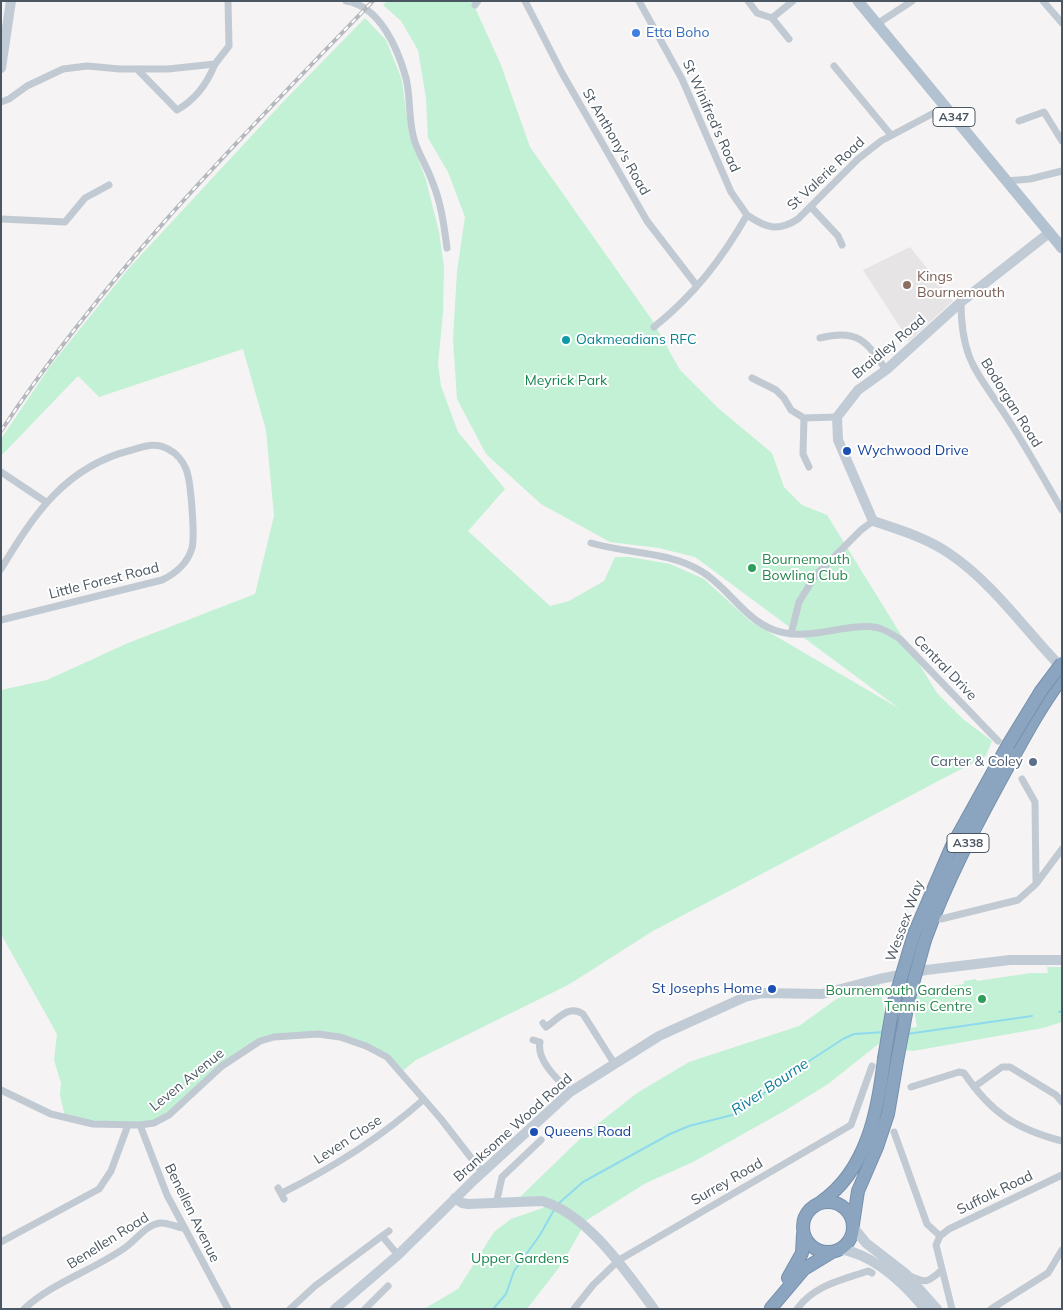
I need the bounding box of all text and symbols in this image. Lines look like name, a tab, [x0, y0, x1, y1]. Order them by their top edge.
place label: Etta Boho	[646, 25, 710, 41]
marker: Etta Boho	[630, 27, 642, 39]
street label: St Winifred's Road	[679, 57, 743, 175]
street label: St Anthony's Road	[579, 86, 653, 198]
road number: A347	[933, 108, 975, 126]
street label: St Valerie Road	[784, 134, 868, 214]
place label: Kings Bournemouth	[917, 269, 1005, 302]
marker: Kings Bournemouth	[901, 279, 913, 291]
street label: Braidley Road	[849, 311, 929, 383]
place label: Oakmeadians RFC	[576, 332, 697, 348]
marker: Oakmeadians RFC	[560, 334, 572, 346]
street label: Bodorgan Road	[977, 355, 1045, 451]
park label: Meyrick Park	[525, 373, 607, 389]
place label: Wychwood Drive	[857, 443, 969, 459]
marker: Wychwood Drive	[841, 445, 853, 457]
place label: Bournemouth Bowling Club	[762, 552, 850, 584]
street label: Little Forest Road	[47, 559, 161, 603]
marker: Bournemouth Bowling Club	[746, 562, 758, 574]
street label: Central Drive	[910, 632, 980, 704]
place label: Carter & Coley	[930, 754, 1023, 770]
marker: Carter & Coley	[1027, 756, 1039, 768]
road number: A338	[947, 834, 989, 852]
street label: Wessex Way	[882, 878, 928, 964]
place label: St Josephs Home	[652, 981, 762, 997]
marker: St Josephs Home	[766, 983, 778, 995]
place label: Bournemouth Gardens Tennis Centre	[826, 983, 972, 1016]
marker: Bournemouth Gardens Tennis Centre	[976, 993, 988, 1005]
street label: Leven Avenue	[146, 1045, 228, 1115]
water label: River Bourne	[728, 1055, 812, 1119]
street label: Branksome Wood Road	[450, 1070, 576, 1186]
street label: Leven Close	[311, 1112, 385, 1168]
place label: Queens Road	[544, 1124, 631, 1140]
marker: Queens Road	[528, 1126, 540, 1138]
street label: Surrey Road	[688, 1155, 766, 1209]
street label: Benellen Avenue	[161, 1161, 223, 1265]
street label: Suffolk Road	[954, 1167, 1036, 1219]
street label: Benellen Road	[64, 1209, 152, 1273]
park label: Upper Gardens	[471, 1251, 569, 1267]

